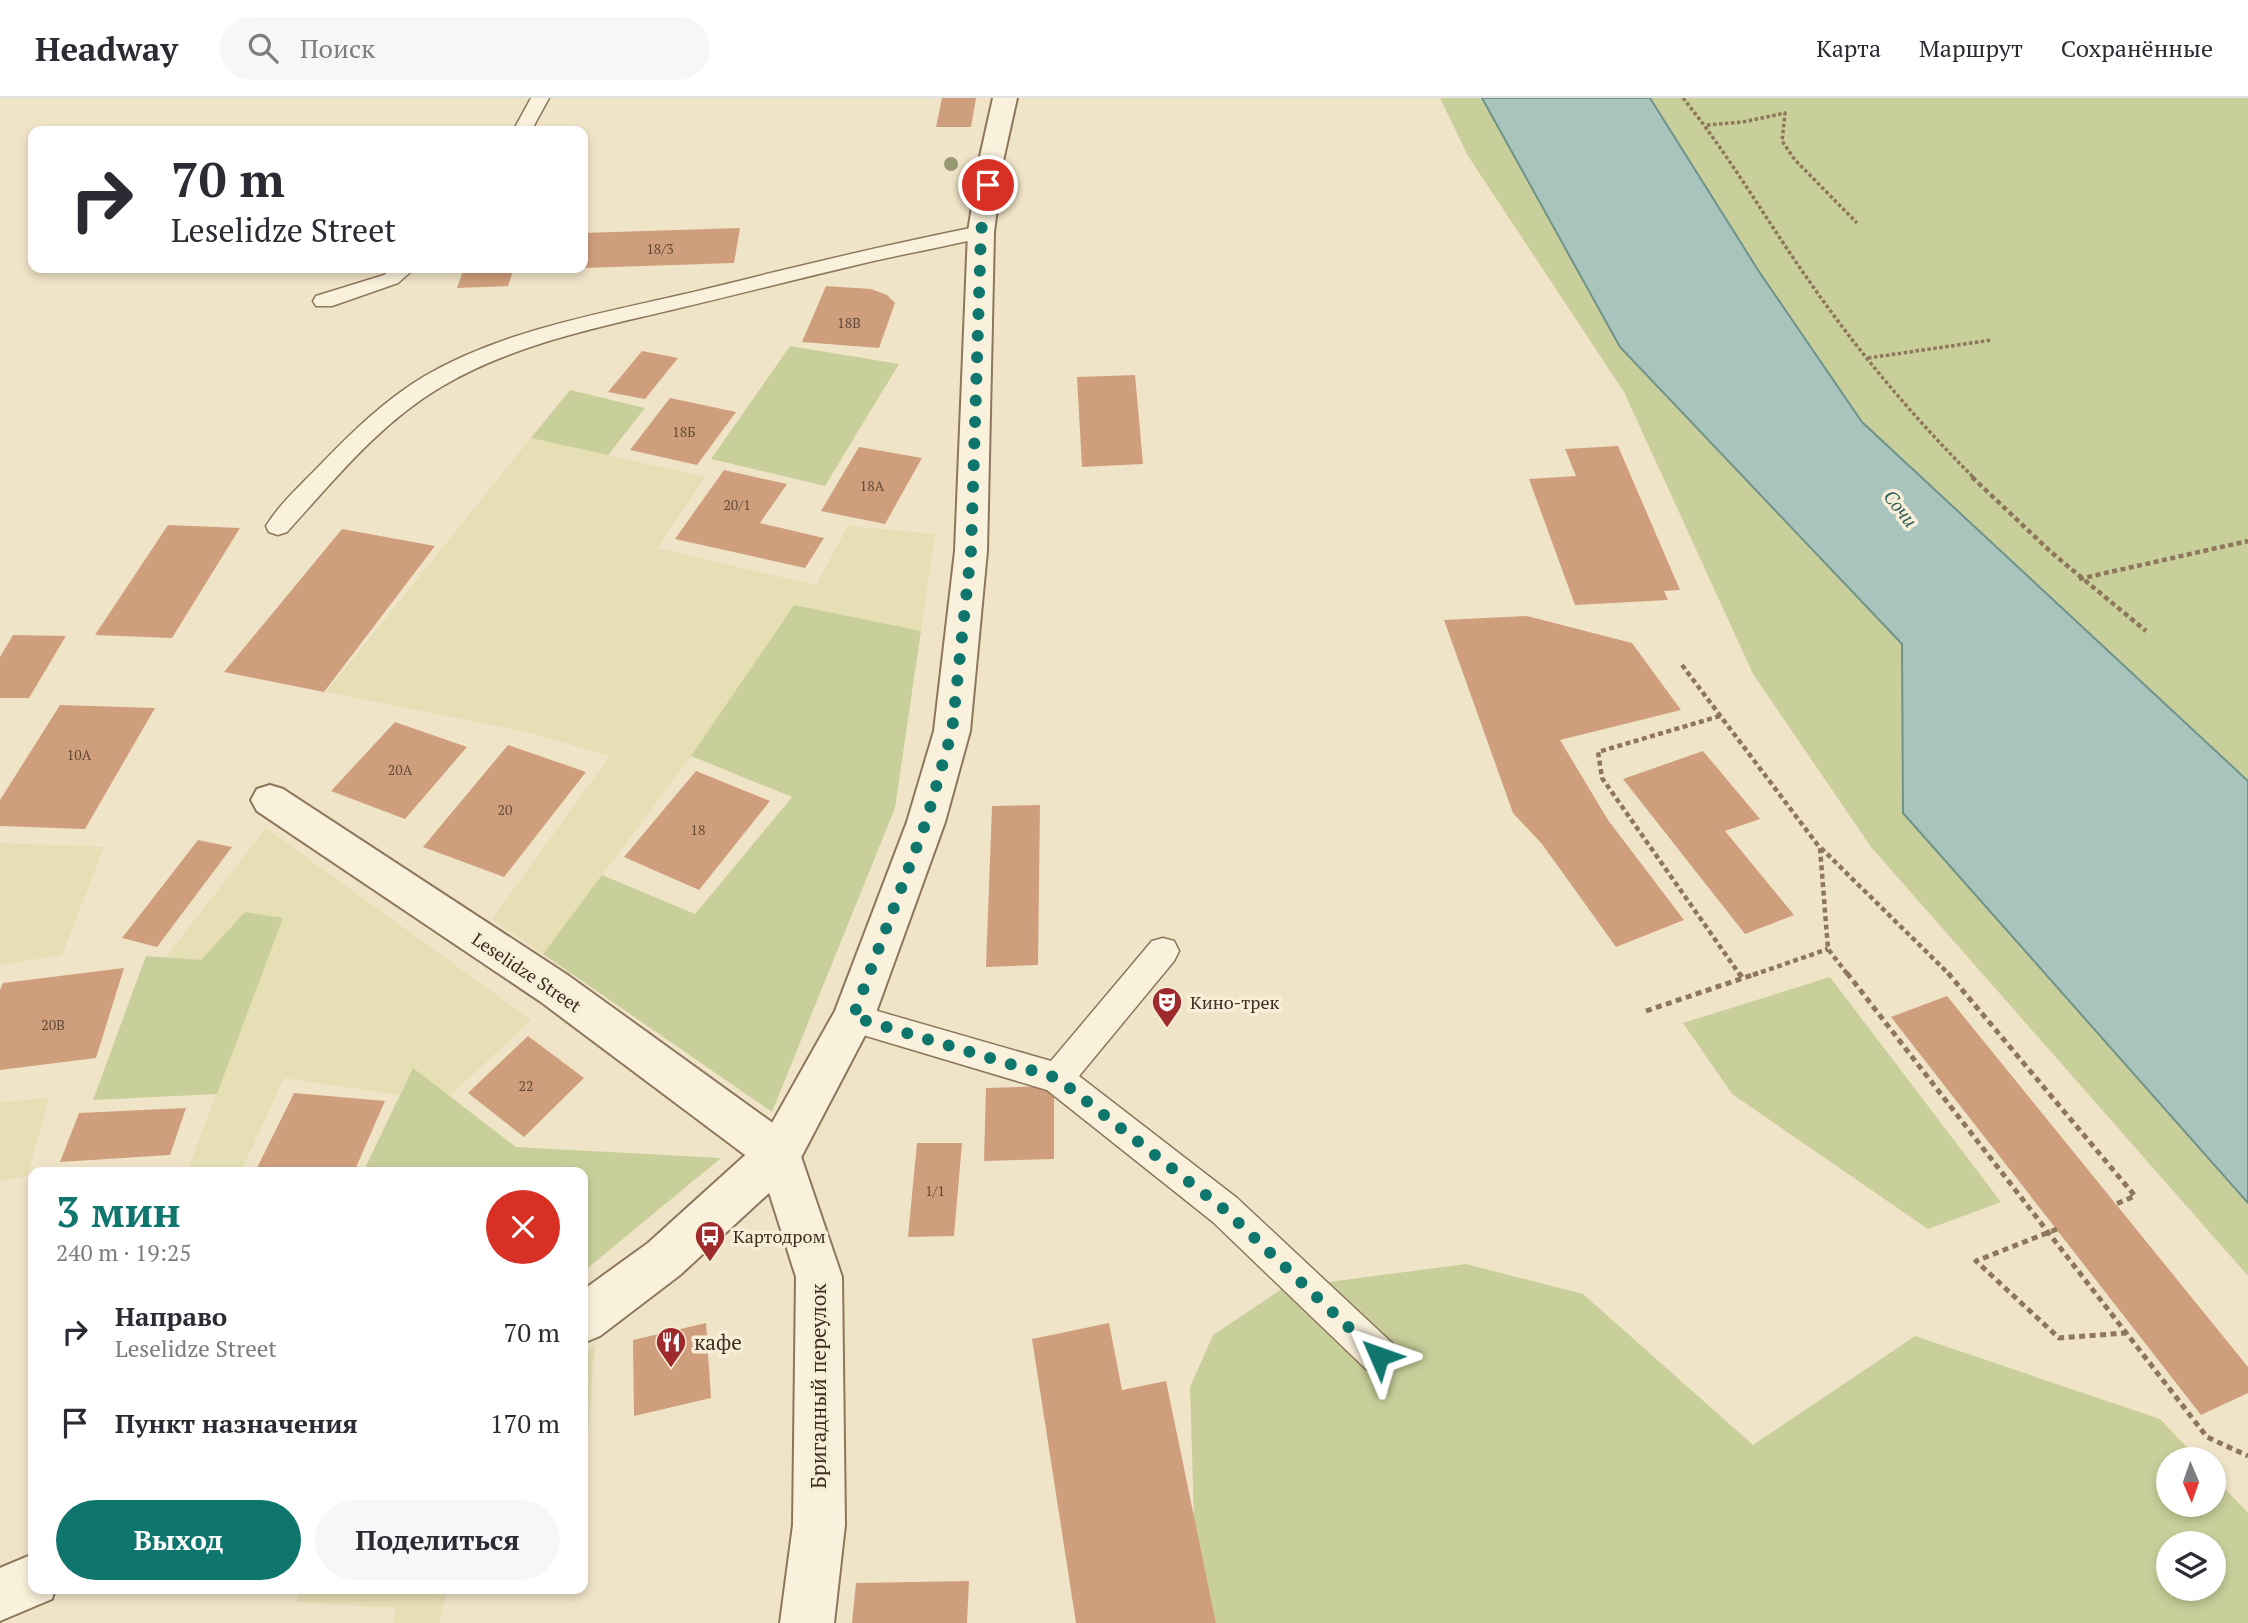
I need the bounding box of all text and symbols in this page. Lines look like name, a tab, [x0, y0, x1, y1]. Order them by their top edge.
search box	[220, 17, 710, 80]
text: Headway	[35, 27, 178, 70]
icon: search	[244, 29, 282, 67]
text: Поиск	[300, 31, 375, 65]
text: Карта	[1816, 32, 1881, 64]
text: Маршрут	[1919, 32, 2023, 64]
text: Сохранённые	[2061, 32, 2213, 64]
text: 70 m	[171, 146, 285, 211]
icon: right	[56, 154, 147, 245]
pin	[958, 155, 1018, 215]
icon: arrive	[969, 166, 1007, 204]
text: Leselidze Street	[171, 209, 396, 251]
house number: 18/3	[646, 239, 674, 258]
house number: 18В	[837, 313, 861, 332]
house number: 18Б	[672, 422, 696, 441]
house number: 18А	[860, 476, 885, 495]
water label: Сочи	[1879, 484, 1923, 532]
house number: 20/1	[723, 495, 751, 514]
house number: 10А	[67, 745, 92, 764]
house number: 20А	[388, 760, 413, 779]
house number: 20	[498, 800, 512, 819]
house number: 18	[691, 820, 705, 839]
street label: Leselidze Street	[468, 927, 586, 1018]
theatre icon: Кино-трек	[1150, 985, 1184, 1029]
place label: Кино-трек	[1190, 990, 1279, 1014]
house number: 20В	[41, 1015, 65, 1034]
house number: 22	[519, 1076, 533, 1095]
house number: 1/1	[925, 1181, 945, 1200]
text: 3 мин	[56, 1183, 181, 1239]
button: close	[486, 1190, 560, 1264]
bus stop icon: Картодром	[693, 1219, 727, 1263]
place label: Картодром	[733, 1224, 826, 1248]
text: 240 m · 19:25	[56, 1237, 191, 1268]
street label: Бригадный переулок	[804, 1283, 832, 1489]
text: Направо	[115, 1299, 227, 1333]
icon: right	[56, 1313, 94, 1351]
text: 70 m	[504, 1315, 560, 1349]
position arrow	[1342, 1319, 1416, 1393]
restaurant icon: кафе	[654, 1325, 688, 1369]
place label: кафе	[694, 1328, 742, 1356]
text: Leselidze Street	[115, 1333, 277, 1364]
icon: arrive	[56, 1404, 94, 1442]
text: Пункт назначения	[115, 1406, 358, 1440]
text: 170 m	[490, 1406, 560, 1440]
north arrow	[2156, 1447, 2226, 1517]
map controls	[2156, 1447, 2226, 1601]
button: Выход	[56, 1500, 301, 1580]
button: Поделиться	[315, 1500, 560, 1580]
button: layers	[2156, 1531, 2226, 1601]

